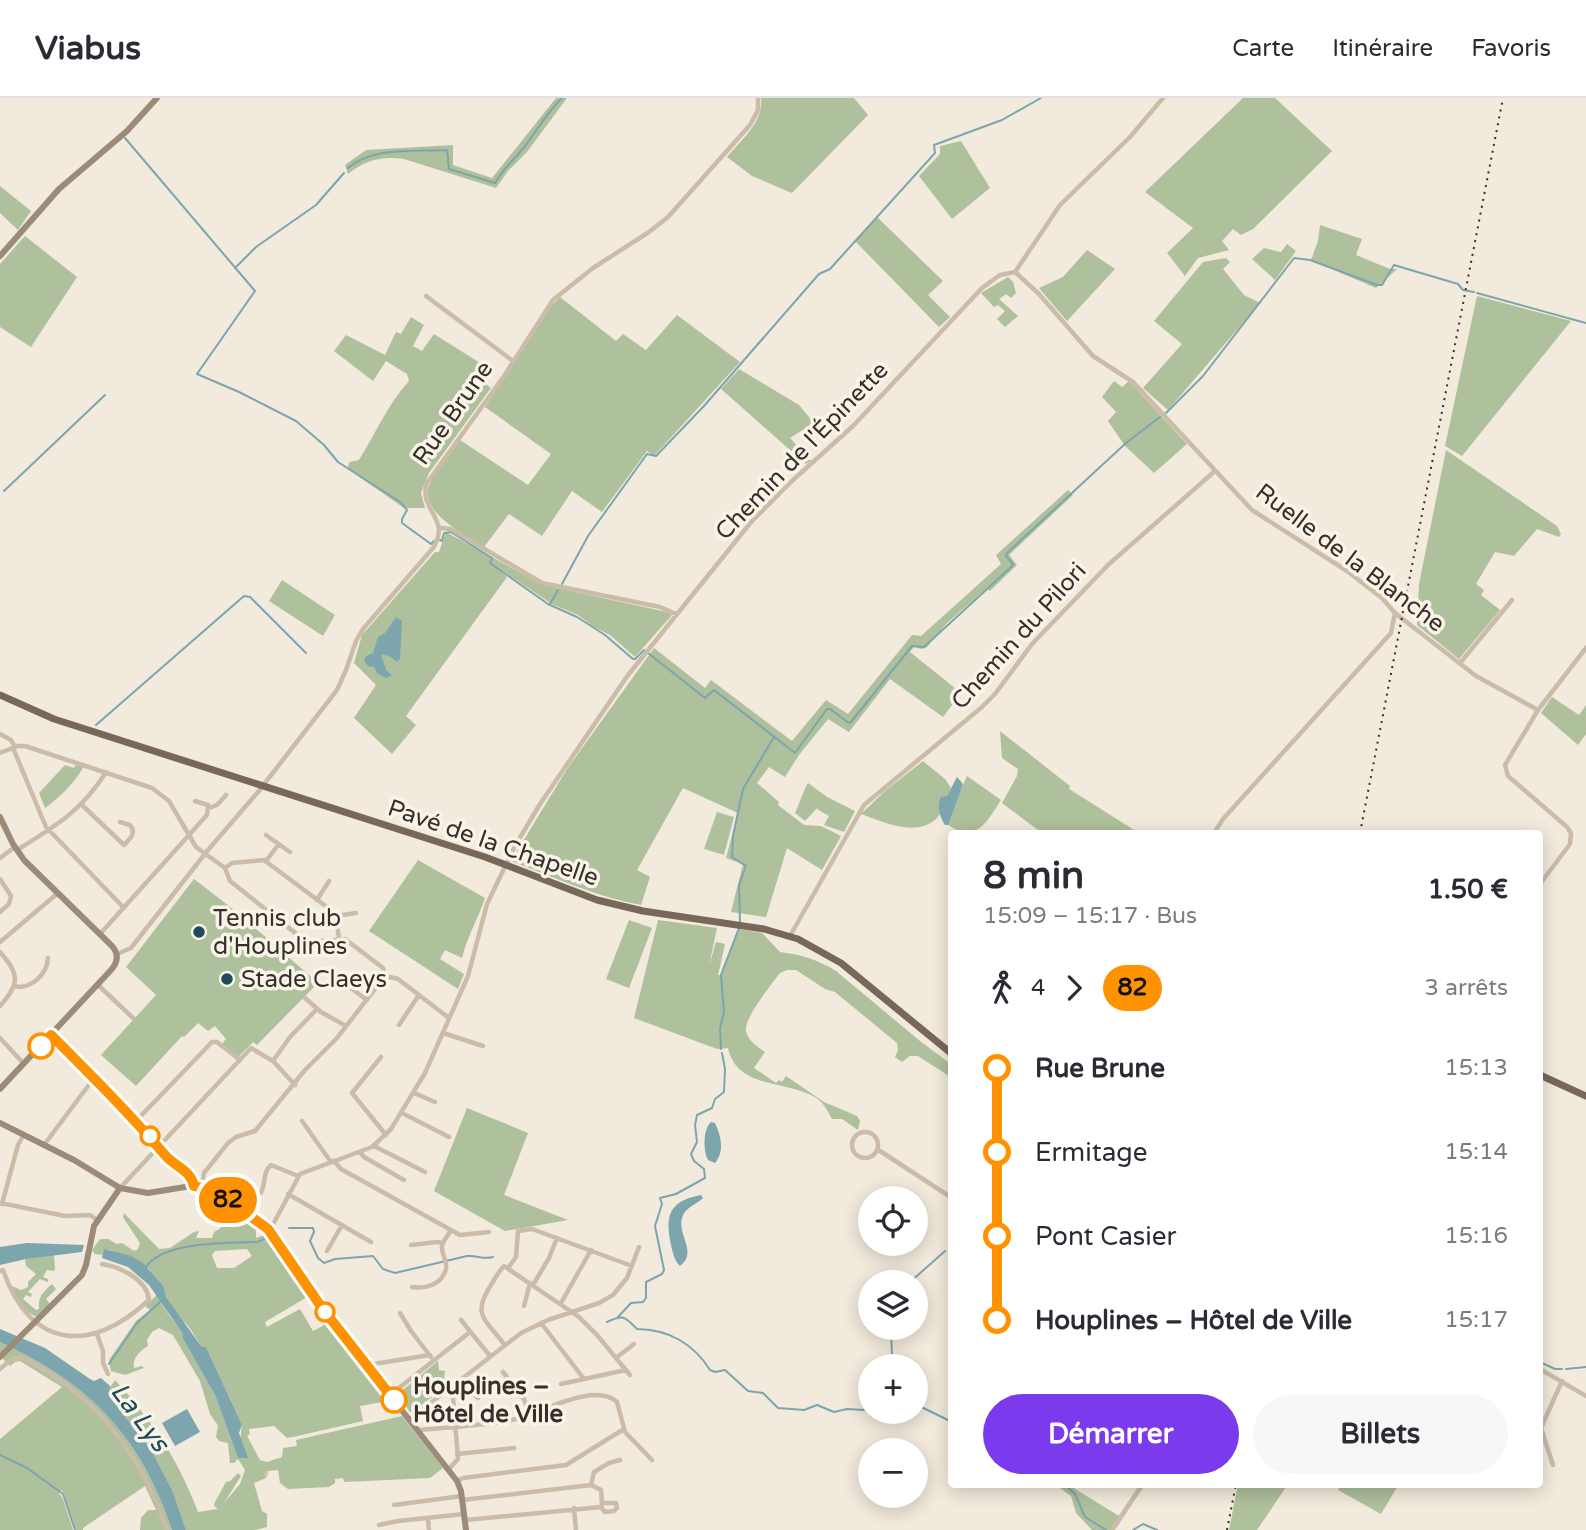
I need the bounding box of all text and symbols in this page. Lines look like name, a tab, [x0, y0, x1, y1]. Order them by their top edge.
text: Viabus	[35, 29, 141, 68]
text: Carte	[1232, 34, 1294, 63]
text: Itinéraire	[1332, 34, 1433, 63]
text: Favoris	[1471, 34, 1551, 63]
street label: Chemin de l'Épinette	[709, 355, 894, 546]
street label: Rue Brune	[407, 356, 499, 470]
street label: Ruelle de la Blanche	[1250, 477, 1450, 639]
street label: Chemin du Pilori	[946, 557, 1092, 715]
street label: Pavé de la Chapelle	[384, 793, 602, 893]
text: 8 min	[983, 853, 1084, 899]
text: 1.50 €	[1428, 874, 1508, 905]
text: 15:09 – 15:17 · Bus	[983, 902, 1197, 930]
place label: Tennis club d'Houplines	[213, 904, 347, 961]
marker: Tennis club d'Houplines	[191, 924, 207, 940]
place label: Stade Claeys	[241, 965, 387, 994]
icon: walk	[983, 969, 1021, 1007]
icon: forward	[1055, 969, 1093, 1007]
marker: Stade Claeys	[219, 971, 235, 987]
text: 82	[1117, 973, 1148, 1002]
text: 4	[1031, 974, 1045, 1002]
text: 3 arrêts	[1425, 974, 1508, 1002]
unlabelled marker	[28, 1033, 54, 1059]
text: Rue Brune	[1035, 1053, 1165, 1084]
text: 15:13	[1444, 1054, 1508, 1082]
unlabelled marker	[140, 1126, 160, 1146]
text: Ermitage	[1035, 1137, 1147, 1168]
text: 15:14	[1444, 1138, 1508, 1166]
line badge: 82	[196, 1177, 260, 1223]
text: 82	[213, 1185, 243, 1214]
map controls	[858, 1186, 928, 1508]
button: locate	[858, 1186, 928, 1256]
text: Pont Casier	[1035, 1221, 1176, 1252]
text: 15:16	[1444, 1222, 1508, 1250]
button: layers	[858, 1270, 928, 1340]
unlabelled marker	[315, 1302, 335, 1322]
text: Houplines – Hôtel de Ville	[1035, 1305, 1352, 1336]
text: 15:17	[1444, 1306, 1508, 1334]
button: +	[858, 1354, 928, 1424]
place label: Houplines – Hôtel de Ville	[413, 1372, 563, 1429]
water label: La Lys	[104, 1377, 177, 1459]
marker: Houplines – Hôtel de Ville	[381, 1387, 407, 1413]
button: Démarrer	[983, 1394, 1239, 1474]
button: Billets	[1253, 1394, 1508, 1474]
button: −	[858, 1438, 928, 1508]

